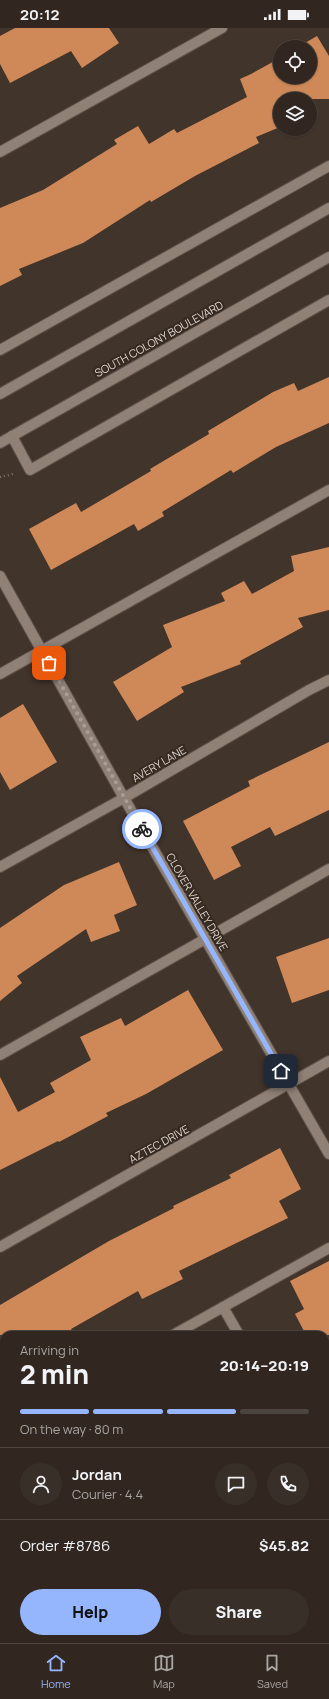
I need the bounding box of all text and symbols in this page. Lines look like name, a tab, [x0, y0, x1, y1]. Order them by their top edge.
text: 20:12	[20, 4, 59, 25]
map controls	[273, 40, 317, 136]
button: locate	[273, 40, 317, 84]
button: layers	[273, 92, 317, 136]
street label: SOUTH COLONY BOULEVARD	[92, 297, 226, 380]
pin	[32, 646, 66, 680]
icon: bag	[38, 652, 60, 674]
street label: AVERY LANE	[129, 742, 189, 785]
courier	[122, 809, 162, 849]
icon: bike	[131, 818, 153, 840]
street label: CLOVER VALLEY DRIVE	[163, 850, 232, 954]
pin	[264, 1054, 298, 1088]
icon: home	[270, 1060, 292, 1082]
street label: AZTEC DRIVE	[126, 1121, 192, 1166]
text: Arriving in	[20, 1341, 79, 1359]
text: 20:14–20:19	[220, 1355, 309, 1376]
text: 2 min	[20, 1356, 89, 1392]
text: On the way · 80 m	[20, 1420, 123, 1438]
button: person	[20, 1463, 62, 1505]
button: chat	[215, 1463, 257, 1505]
button: phone	[267, 1463, 309, 1505]
text: Jordan	[72, 1464, 122, 1485]
text: Courier · 4.4	[72, 1485, 143, 1503]
text: Order #8786	[20, 1535, 110, 1556]
text: $45.82	[259, 1535, 309, 1556]
button: Help	[20, 1589, 161, 1635]
button: Share	[169, 1589, 309, 1635]
tab: Home	[41, 1652, 71, 1691]
tab: Map	[153, 1652, 175, 1691]
tab: Saved	[257, 1652, 288, 1691]

